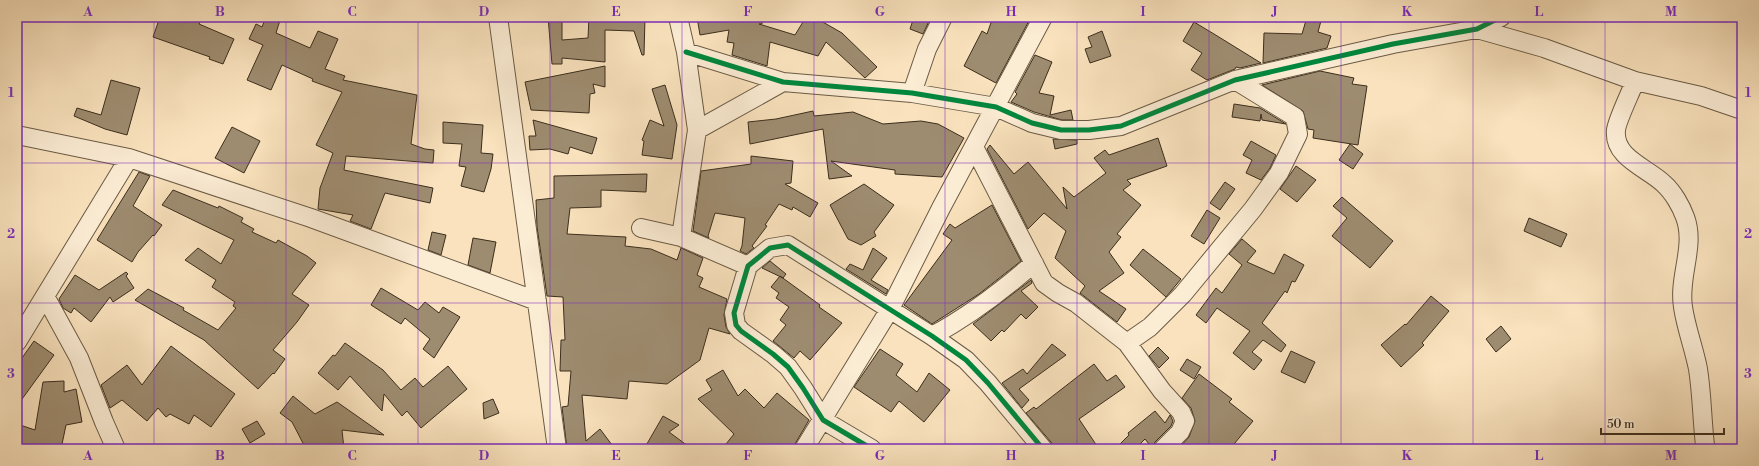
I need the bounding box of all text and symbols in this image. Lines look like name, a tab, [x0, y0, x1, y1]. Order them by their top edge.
text: A	[82, 4, 93, 20]
text: B	[215, 4, 225, 20]
text: C	[347, 4, 357, 20]
text: D	[479, 4, 489, 20]
text: E	[611, 4, 621, 20]
text: F	[743, 4, 753, 20]
text: G	[875, 4, 886, 20]
text: H	[1006, 4, 1017, 20]
text: I	[1140, 4, 1146, 20]
text: J	[1270, 4, 1278, 20]
text: K	[1402, 4, 1413, 20]
text: L	[1535, 4, 1544, 20]
text: M	[1665, 4, 1677, 20]
text: 1	[8, 85, 15, 101]
text: 1	[1745, 85, 1752, 101]
text: 2	[7, 226, 15, 242]
text: 2	[1744, 226, 1752, 242]
text: 3	[7, 366, 15, 382]
text: 3	[1744, 366, 1752, 382]
scale bar	[1601, 410, 1724, 436]
text: 50 m	[1607, 417, 1635, 432]
text: A	[82, 448, 93, 464]
text: B	[215, 448, 225, 464]
text: C	[347, 448, 357, 464]
text: D	[479, 448, 489, 464]
text: E	[611, 448, 621, 464]
text: F	[743, 448, 753, 464]
text: G	[875, 448, 886, 464]
text: H	[1006, 448, 1017, 464]
text: I	[1140, 448, 1146, 464]
text: J	[1270, 448, 1278, 464]
text: K	[1402, 448, 1413, 464]
text: L	[1535, 448, 1544, 464]
text: M	[1665, 448, 1677, 464]

